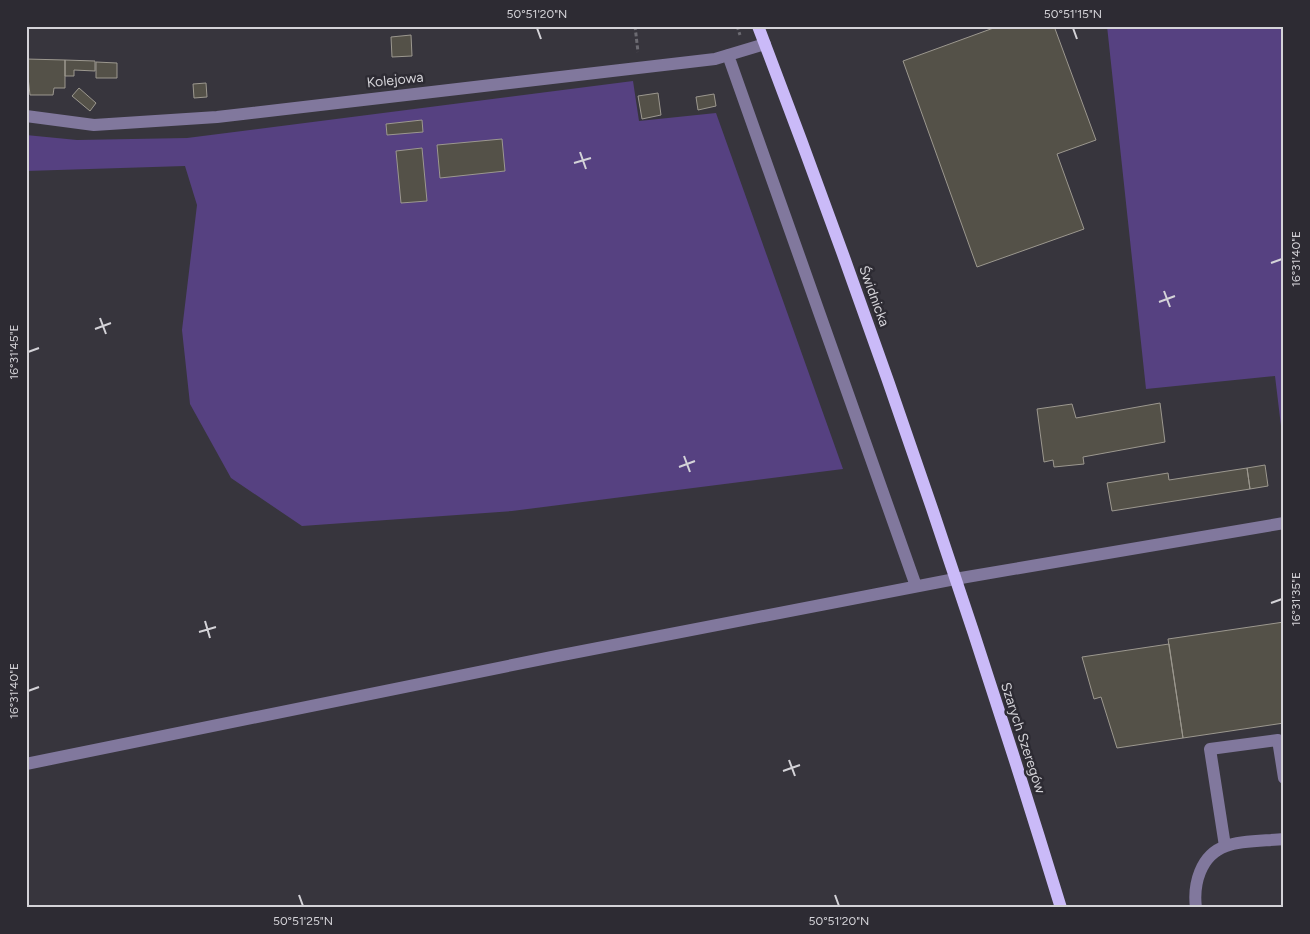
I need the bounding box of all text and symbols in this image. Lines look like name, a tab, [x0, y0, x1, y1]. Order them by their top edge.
text: 50°51'20"N	[507, 7, 567, 21]
text: 50°51'15"N	[1044, 7, 1102, 21]
street label: Kolejowa	[366, 69, 424, 91]
text: 16°31'40"E	[1289, 231, 1303, 287]
street label: Świdnicka	[855, 263, 893, 329]
text: 16°31'45"E	[7, 324, 21, 380]
text: 16°31'35"E	[1289, 572, 1303, 626]
text: 16°31'40"E	[7, 663, 21, 719]
street label: Szarych Szeregów	[997, 680, 1049, 796]
text: 50°51'25"N	[273, 914, 333, 928]
text: 50°51'20"N	[809, 914, 869, 928]

